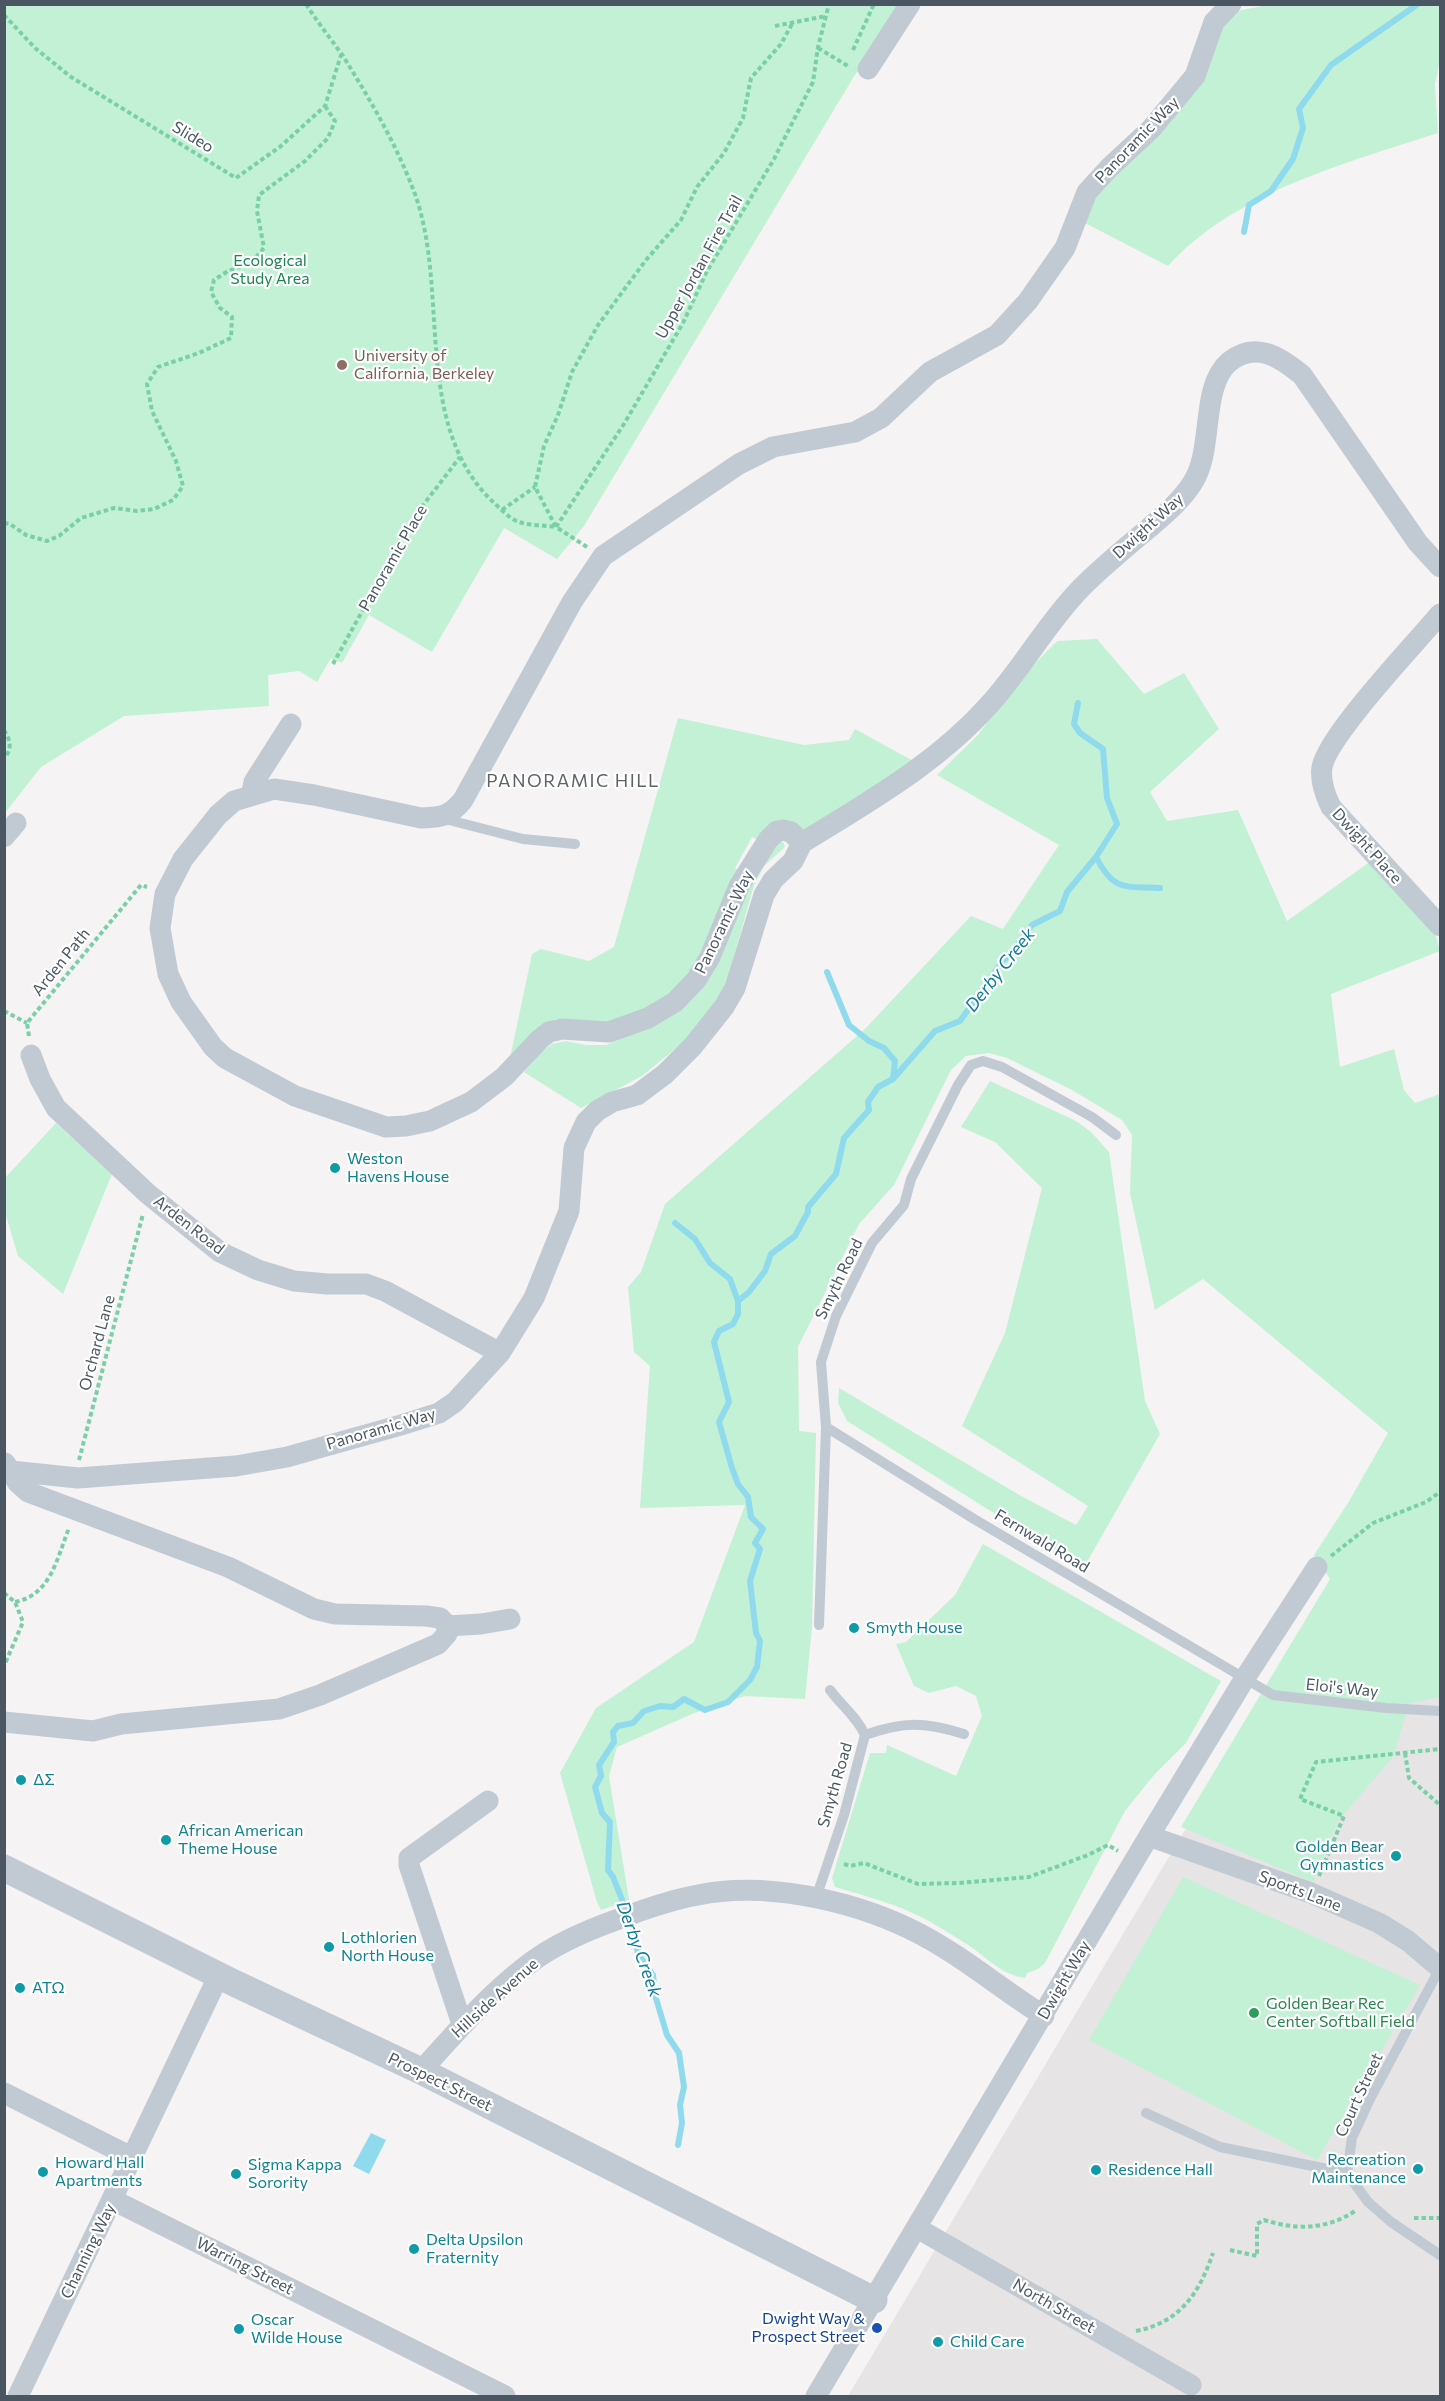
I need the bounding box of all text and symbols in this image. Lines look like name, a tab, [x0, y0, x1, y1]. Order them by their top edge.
street label: Panoramic Way	[1091, 93, 1183, 187]
street label: Slideo	[169, 117, 217, 157]
street label: Upper Jordan Fire Trail	[652, 192, 746, 342]
park label: Ecological Study Area	[230, 251, 310, 289]
place label: University of California, Berkeley	[354, 346, 494, 384]
marker: University of California, Berkeley	[335, 358, 349, 372]
street label: Dwight Way	[1109, 489, 1187, 563]
street label: Panoramic Place	[355, 501, 431, 615]
district label: PANORAMIC HILL	[486, 770, 660, 792]
street label: Dwight Place	[1328, 804, 1406, 888]
street label: Panoramic Way	[691, 867, 757, 977]
street label: Arden Path	[28, 924, 94, 1000]
water label: Derby Creek	[960, 924, 1040, 1016]
place label: Weston Havens House	[347, 1149, 449, 1187]
marker: Weston Havens House	[328, 1161, 342, 1175]
street label: Arden Road	[150, 1191, 228, 1259]
street label: Smyth Road	[811, 1235, 867, 1323]
street label: Orchard Lane	[75, 1293, 119, 1393]
street label: Panoramic Way	[324, 1404, 438, 1454]
street label: Fernwald Road	[991, 1505, 1093, 1577]
place label: Smyth House	[866, 1618, 962, 1638]
marker: Smyth House	[847, 1621, 861, 1635]
street label: Eloi's Way	[1305, 1675, 1379, 1701]
street label: Smyth Road	[814, 1740, 856, 1830]
place label: ΔΣ	[33, 1770, 55, 1790]
marker: ΔΣ	[14, 1773, 28, 1787]
place label: African American Theme House	[178, 1821, 303, 1859]
marker: African American Theme House	[159, 1833, 173, 1847]
place label: Golden Bear Gymnastics	[1295, 1837, 1384, 1875]
marker: Golden Bear Gymnastics	[1389, 1849, 1403, 1863]
street label: Sports Lane	[1256, 1866, 1344, 1916]
water label: Derby Creek	[612, 1898, 666, 2000]
place label: Lothlorien North House	[341, 1928, 434, 1966]
street label: Dwight Way	[1034, 1937, 1094, 2023]
marker: Lothlorien North House	[322, 1940, 336, 1954]
street label: Hillside Avenue	[448, 1954, 542, 2042]
place label: ΑΤΩ	[32, 1978, 65, 1998]
marker: ΑΤΩ	[13, 1981, 27, 1995]
place label: Golden Bear Rec Center Softball Field	[1266, 1994, 1415, 2032]
marker: Golden Bear Rec Center Softball Field	[1247, 2006, 1261, 2020]
street label: Prospect Street	[385, 2048, 495, 2116]
street label: Court Street	[1331, 2050, 1387, 2140]
place label: Recreation Maintenance	[1311, 2150, 1406, 2188]
place label: Howard Hall Apartments	[55, 2153, 144, 2191]
place label: Sigma Kappa Sorority	[248, 2155, 342, 2193]
place label: Residence Hall	[1108, 2160, 1213, 2180]
marker: Recreation Maintenance	[1411, 2162, 1425, 2176]
marker: Residence Hall	[1089, 2163, 1103, 2177]
marker: Howard Hall Apartments	[36, 2165, 50, 2179]
marker: Sigma Kappa Sorority	[229, 2167, 243, 2181]
street label: Channing Way	[57, 2200, 119, 2302]
place label: Delta Upsilon Fraternity	[426, 2230, 523, 2268]
street label: Warring Street	[193, 2233, 297, 2299]
marker: Delta Upsilon Fraternity	[407, 2242, 421, 2256]
street label: North Street	[1009, 2275, 1099, 2337]
place label: Dwight Way & Prospect Street	[752, 2309, 865, 2347]
place label: Oscar Wilde House	[251, 2310, 342, 2348]
marker: Dwight Way & Prospect Street	[870, 2321, 884, 2335]
marker: Oscar Wilde House	[232, 2322, 246, 2336]
place label: Child Care	[950, 2332, 1024, 2352]
marker: Child Care	[931, 2335, 945, 2349]

